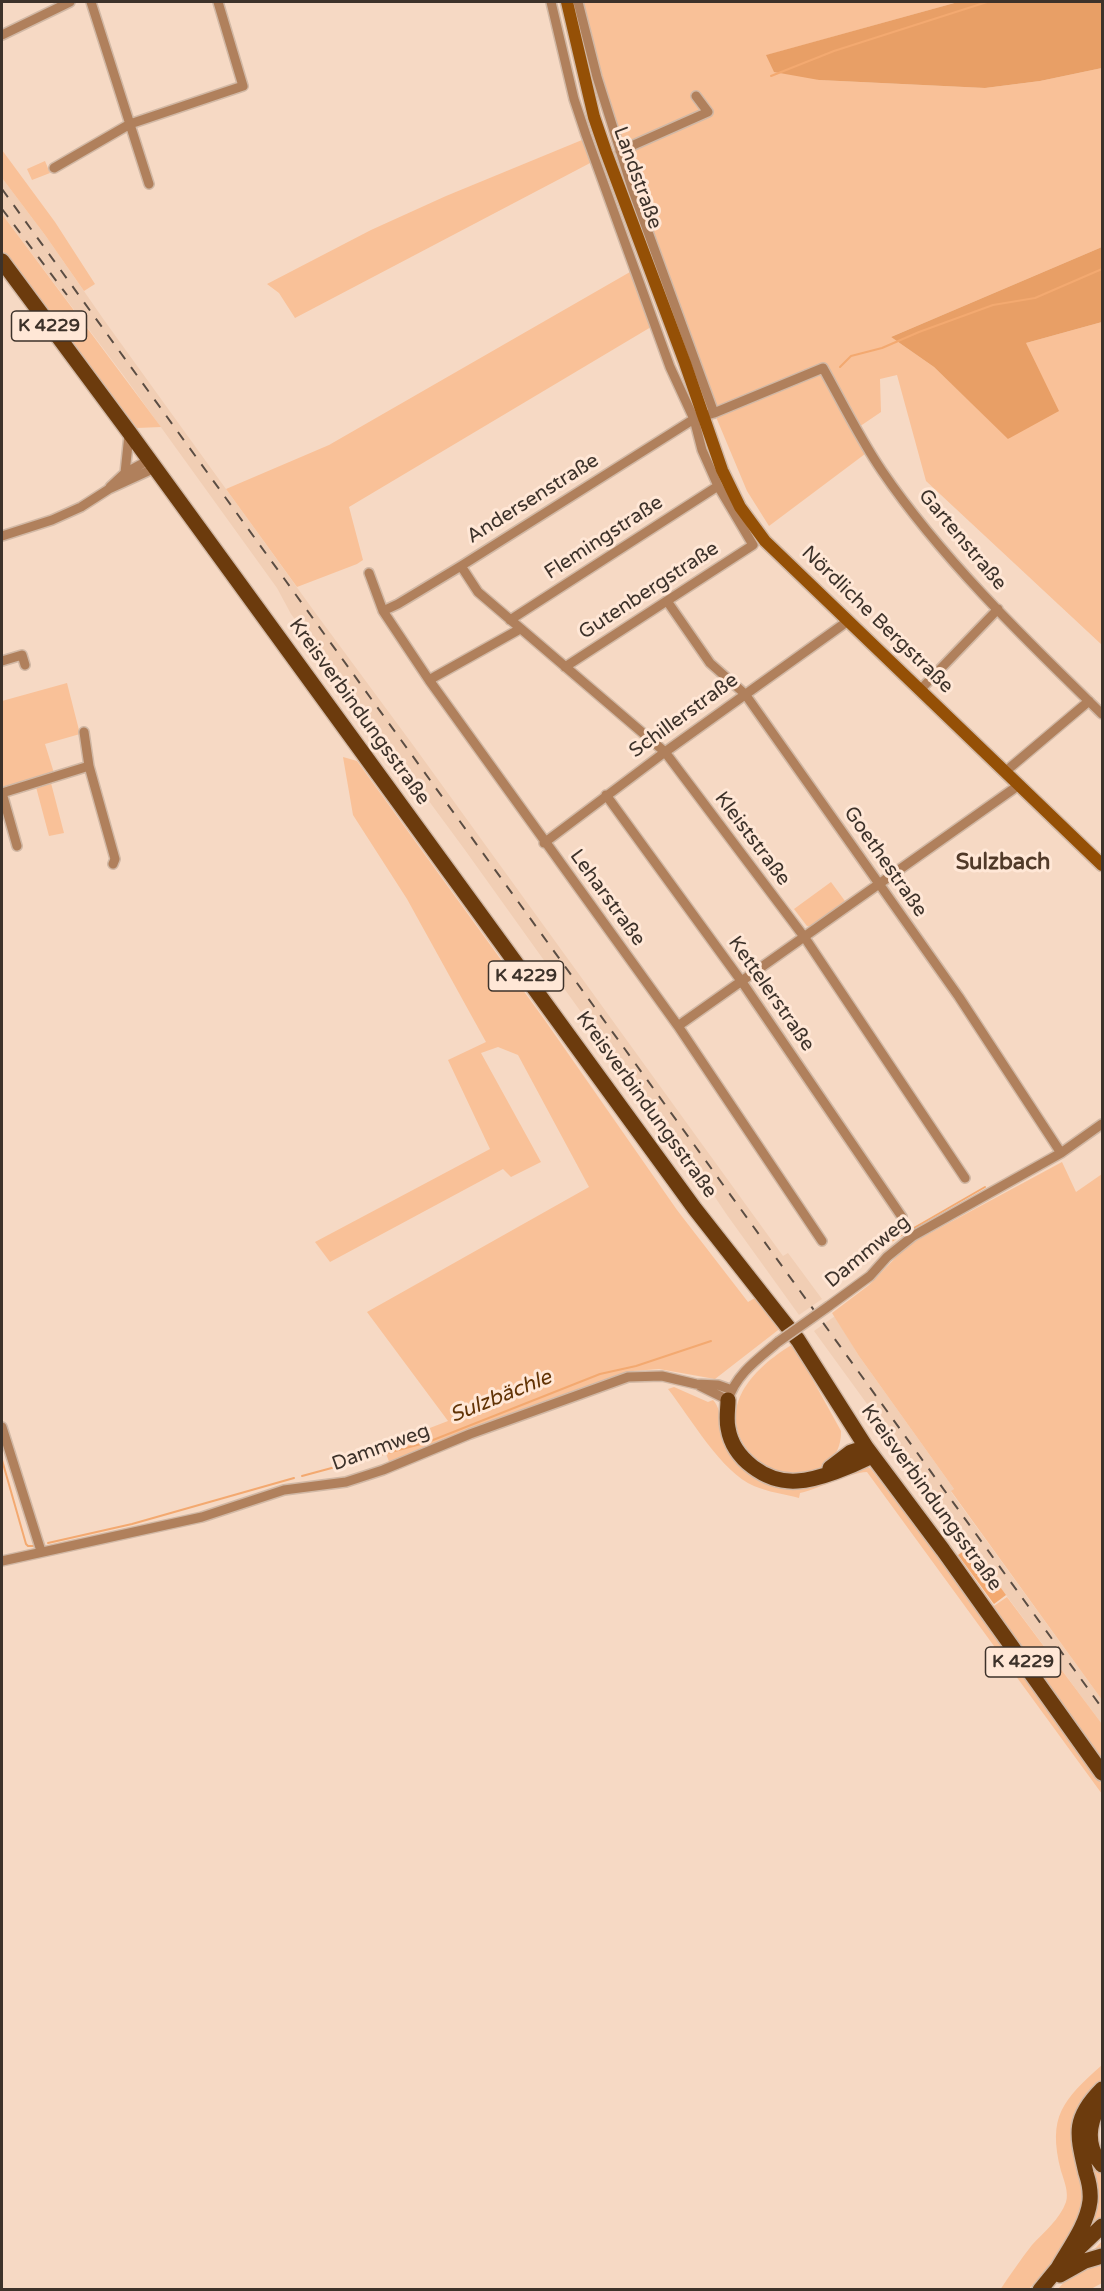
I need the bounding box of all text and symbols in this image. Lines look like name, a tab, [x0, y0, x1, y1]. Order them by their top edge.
street label: Landstraße	[607, 124, 667, 232]
road number: K 4229	[11, 311, 86, 341]
street label: Andersenstraße	[463, 449, 603, 549]
street label: Gartenstraße	[913, 485, 1011, 595]
street label: Flemingstraße	[540, 491, 668, 585]
street label: Gutenbergstraße	[575, 537, 723, 645]
street label: Nördliche Bergstraße	[796, 541, 958, 699]
street label: Kreisverbindungsstraße	[283, 614, 435, 810]
street label: Schillerstraße	[625, 668, 743, 764]
street label: Kleiststraße	[709, 787, 795, 891]
street label: Goethestraße	[838, 802, 932, 922]
street label: Leharstraße	[564, 845, 650, 951]
district label: Sulzbach	[956, 850, 1050, 876]
street label: Kettelerstraße	[723, 932, 819, 1056]
road number: K 4229	[488, 961, 564, 991]
street label: Kreisverbindungsstraße	[570, 1007, 722, 1203]
street label: Dammweg	[821, 1211, 915, 1293]
water label: Sulzbächle	[447, 1365, 555, 1429]
street label: Kreisverbindungsstraße	[855, 1400, 1007, 1596]
street label: Dammweg	[329, 1419, 433, 1477]
road number: K 4229	[986, 1647, 1060, 1677]

